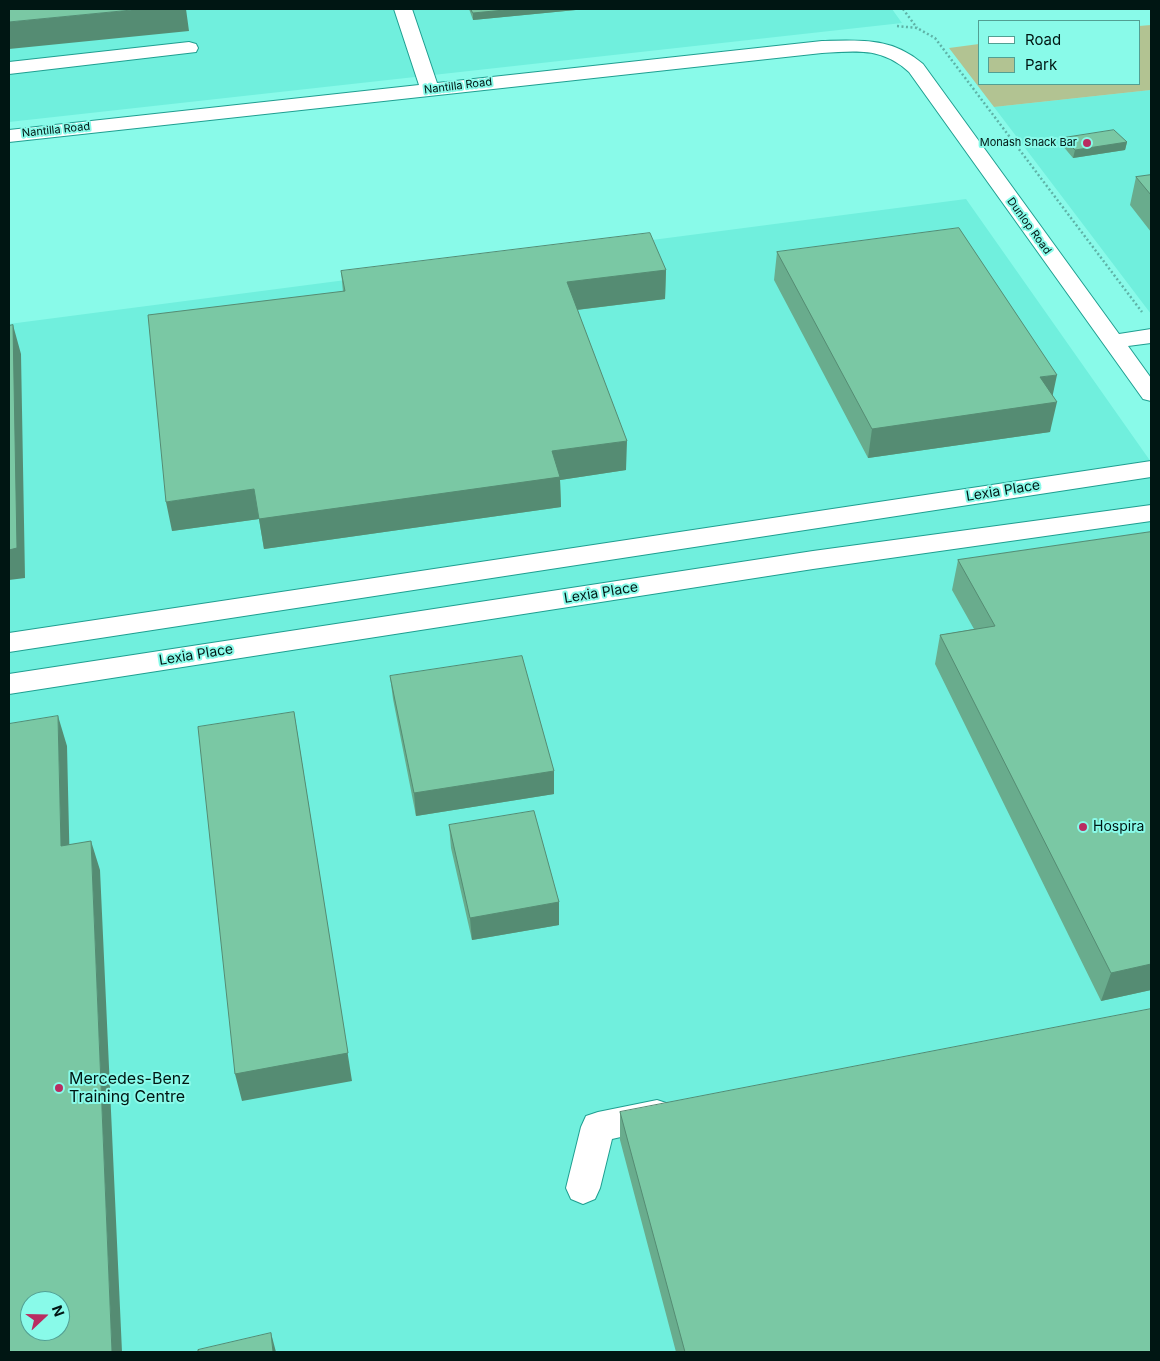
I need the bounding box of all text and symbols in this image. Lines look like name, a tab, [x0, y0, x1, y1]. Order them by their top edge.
legend	[978, 20, 1140, 85]
text: Road	[1025, 30, 1061, 49]
text: Park	[1025, 55, 1057, 74]
street label: Nantilla Road	[423, 75, 493, 97]
street label: Nantilla Road	[21, 120, 91, 140]
place label: Monash Snack Bar	[980, 136, 1077, 150]
marker: Monash Snack Bar	[1081, 137, 1093, 149]
street label: Dunlop Road	[1004, 195, 1054, 257]
street label: Lexia Place	[965, 477, 1041, 505]
street label: Lexia Place	[563, 579, 639, 607]
street label: Lexia Place	[158, 641, 234, 669]
place label: Hospira	[1093, 819, 1144, 835]
marker: Hospira	[1077, 821, 1089, 833]
place label: Mercedes-Benz Training Centre	[69, 1069, 190, 1107]
marker: Mercedes-Benz Training Centre	[53, 1082, 65, 1094]
north arrow	[20, 1291, 70, 1341]
text: N	[49, 1303, 68, 1319]

